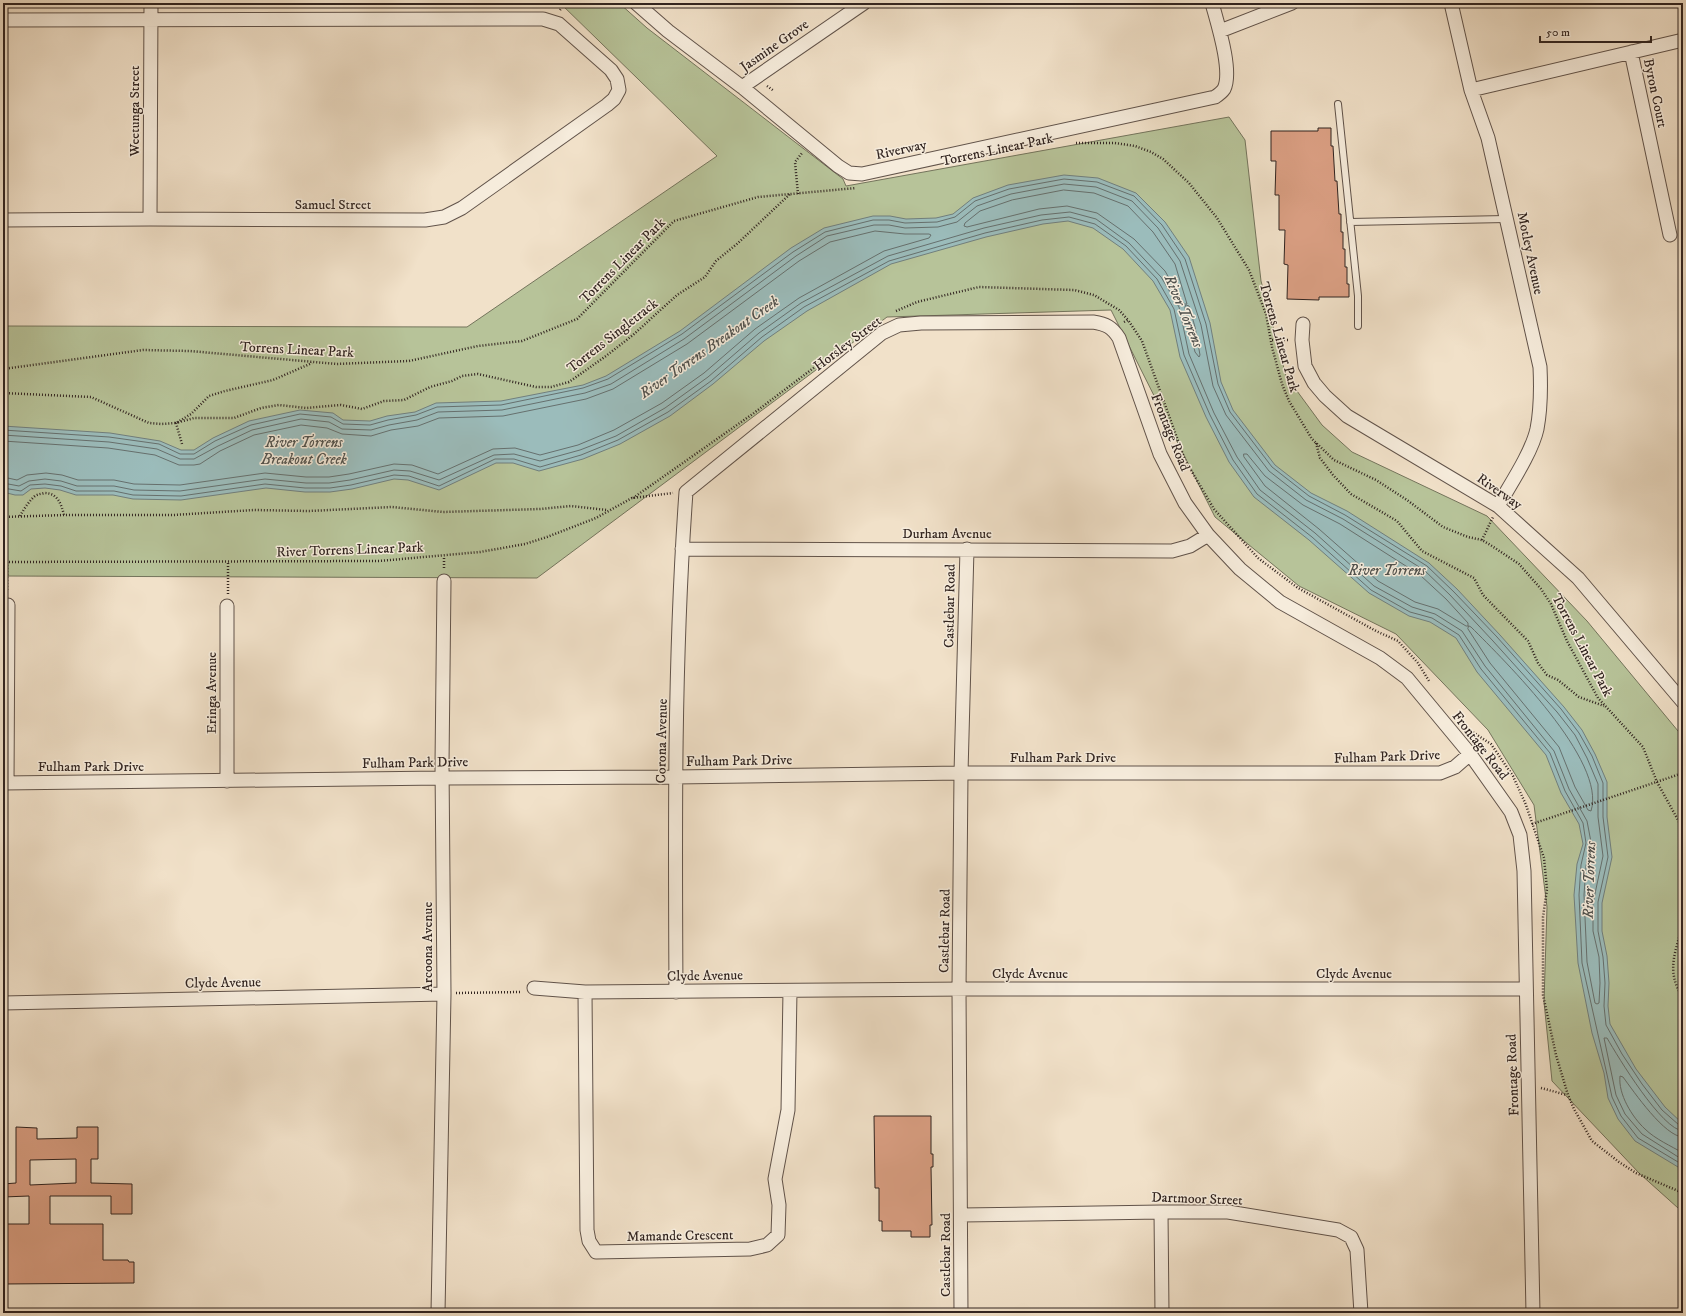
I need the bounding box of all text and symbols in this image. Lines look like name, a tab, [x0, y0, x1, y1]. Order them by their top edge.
street label: Jasmine Grove	[735, 15, 813, 77]
scale bar	[1540, 18, 1651, 44]
text: 50 m	[1546, 25, 1570, 40]
street label: Byron Court	[1639, 57, 1671, 130]
street label: Weetunga Street	[126, 65, 144, 158]
street label: Torrens Linear Park	[940, 129, 1055, 171]
street label: Riverway	[874, 136, 929, 164]
street label: Samuel Street	[295, 196, 372, 214]
street label: Motley Avenue	[1513, 210, 1548, 296]
street label: Torrens Linear Park	[576, 214, 669, 307]
water label: River Torrens	[1159, 271, 1208, 351]
street label: Torrens Linear Park	[1255, 280, 1303, 395]
water label: River Torrens Breakout Creek	[635, 292, 783, 403]
street label: Torrens Singletrack	[563, 295, 662, 377]
street label: Horsley Street	[810, 312, 886, 375]
street label: Torrens Linear Park	[239, 338, 354, 362]
street label: Frontage Road	[1146, 391, 1194, 474]
water label: River Torrens Breakout Creek	[260, 433, 348, 469]
street label: Riverway	[1473, 470, 1526, 514]
street label: Durham Avenue	[902, 525, 992, 543]
street label: River Torrens Linear Park	[276, 538, 424, 562]
water label: River Torrens	[1347, 561, 1426, 580]
street label: Castlebar Road	[940, 564, 960, 648]
street label: Torrens Linear Park	[1547, 591, 1617, 700]
street label: Eringa Avenue	[203, 652, 221, 734]
street label: Corona Avenue	[652, 698, 672, 784]
street label: Frontage Road	[1448, 708, 1513, 784]
street label: Fulham Park Drive	[1334, 746, 1441, 768]
street label: Fulham Park Drive	[1010, 749, 1116, 767]
street label: Fulham Park Drive	[686, 751, 793, 771]
street label: Fulham Park Drive	[362, 753, 469, 773]
street label: Fulham Park Drive	[38, 758, 144, 776]
water label: River Torrens	[1579, 841, 1600, 920]
street label: Castlebar Road	[935, 889, 955, 973]
street label: Arcoona Avenue	[419, 902, 437, 992]
street label: Clyde Avenue	[992, 965, 1068, 983]
street label: Clyde Avenue	[1316, 965, 1392, 983]
street label: Clyde Avenue	[667, 966, 743, 986]
street label: Clyde Avenue	[185, 973, 261, 993]
street label: Frontage Road	[1503, 1034, 1523, 1116]
street label: Dartmoor Street	[1151, 1188, 1243, 1210]
street label: Castlebar Road	[937, 1213, 955, 1297]
street label: Mamande Crescent	[626, 1226, 734, 1246]

